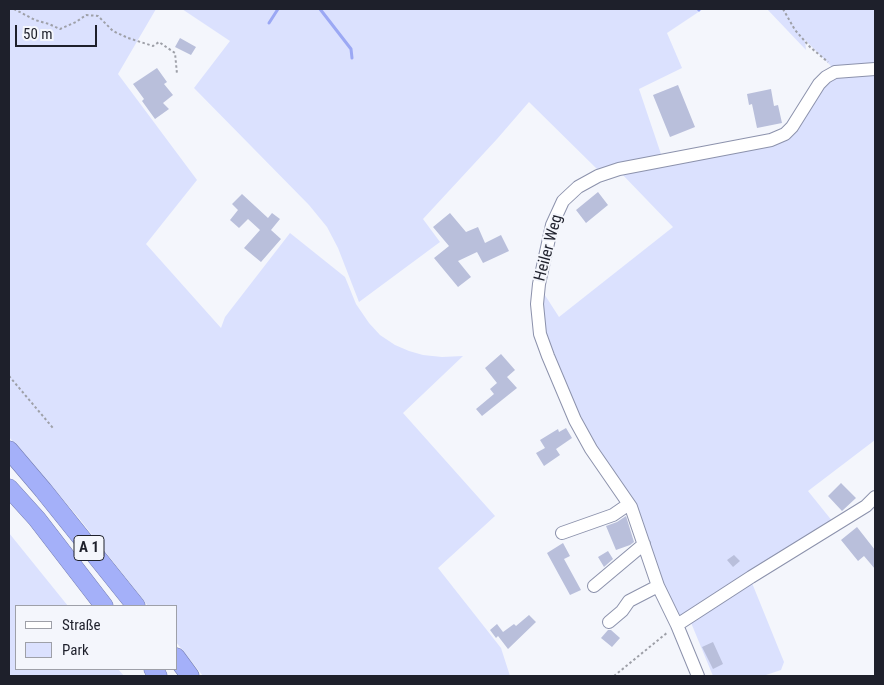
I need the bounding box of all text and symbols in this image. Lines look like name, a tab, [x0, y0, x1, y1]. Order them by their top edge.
scale bar	[18, 15, 100, 47]
text: 50 m	[23, 25, 53, 43]
street label: Heiler Weg	[531, 213, 567, 283]
road number: A 1	[74, 536, 104, 560]
legend	[15, 605, 178, 670]
text: Straße	[62, 616, 101, 634]
text: Park	[62, 641, 89, 659]

